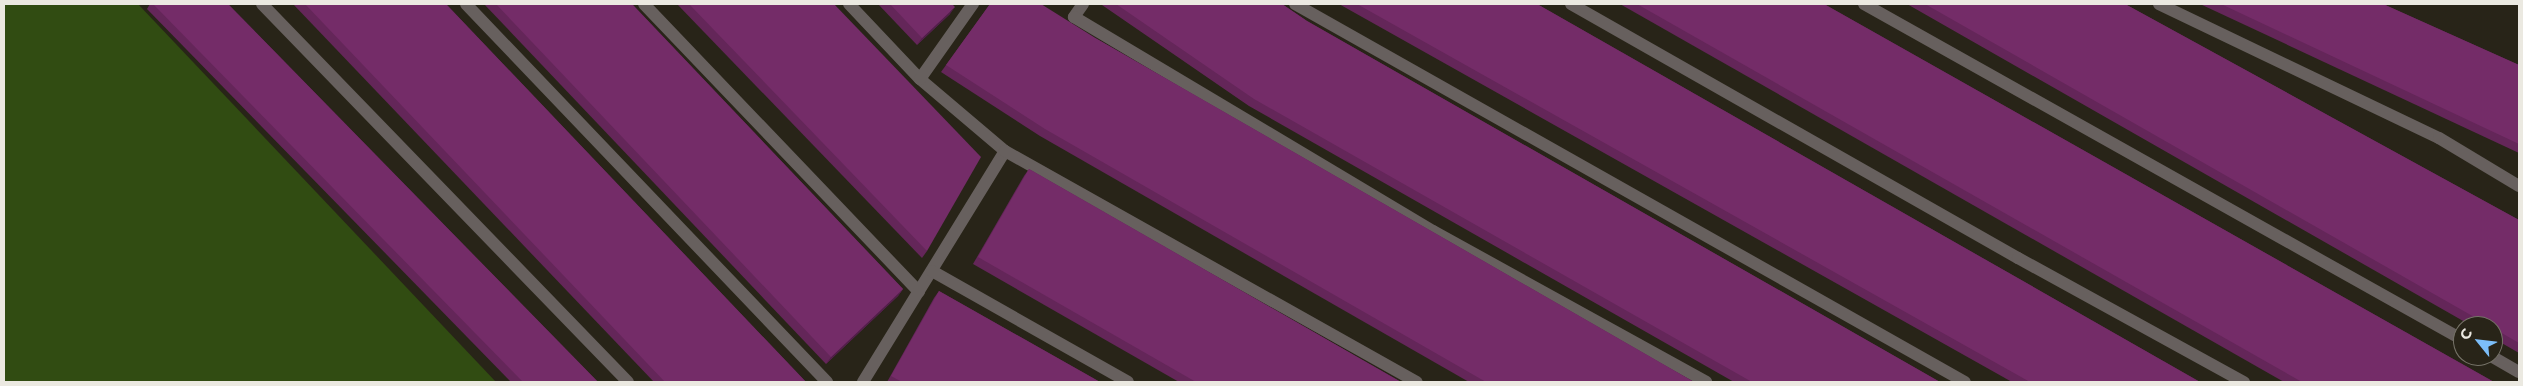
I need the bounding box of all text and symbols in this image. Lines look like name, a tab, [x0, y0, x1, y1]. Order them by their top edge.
north arrow	[2453, 316, 2503, 366]
text: С	[2455, 325, 2476, 343]

